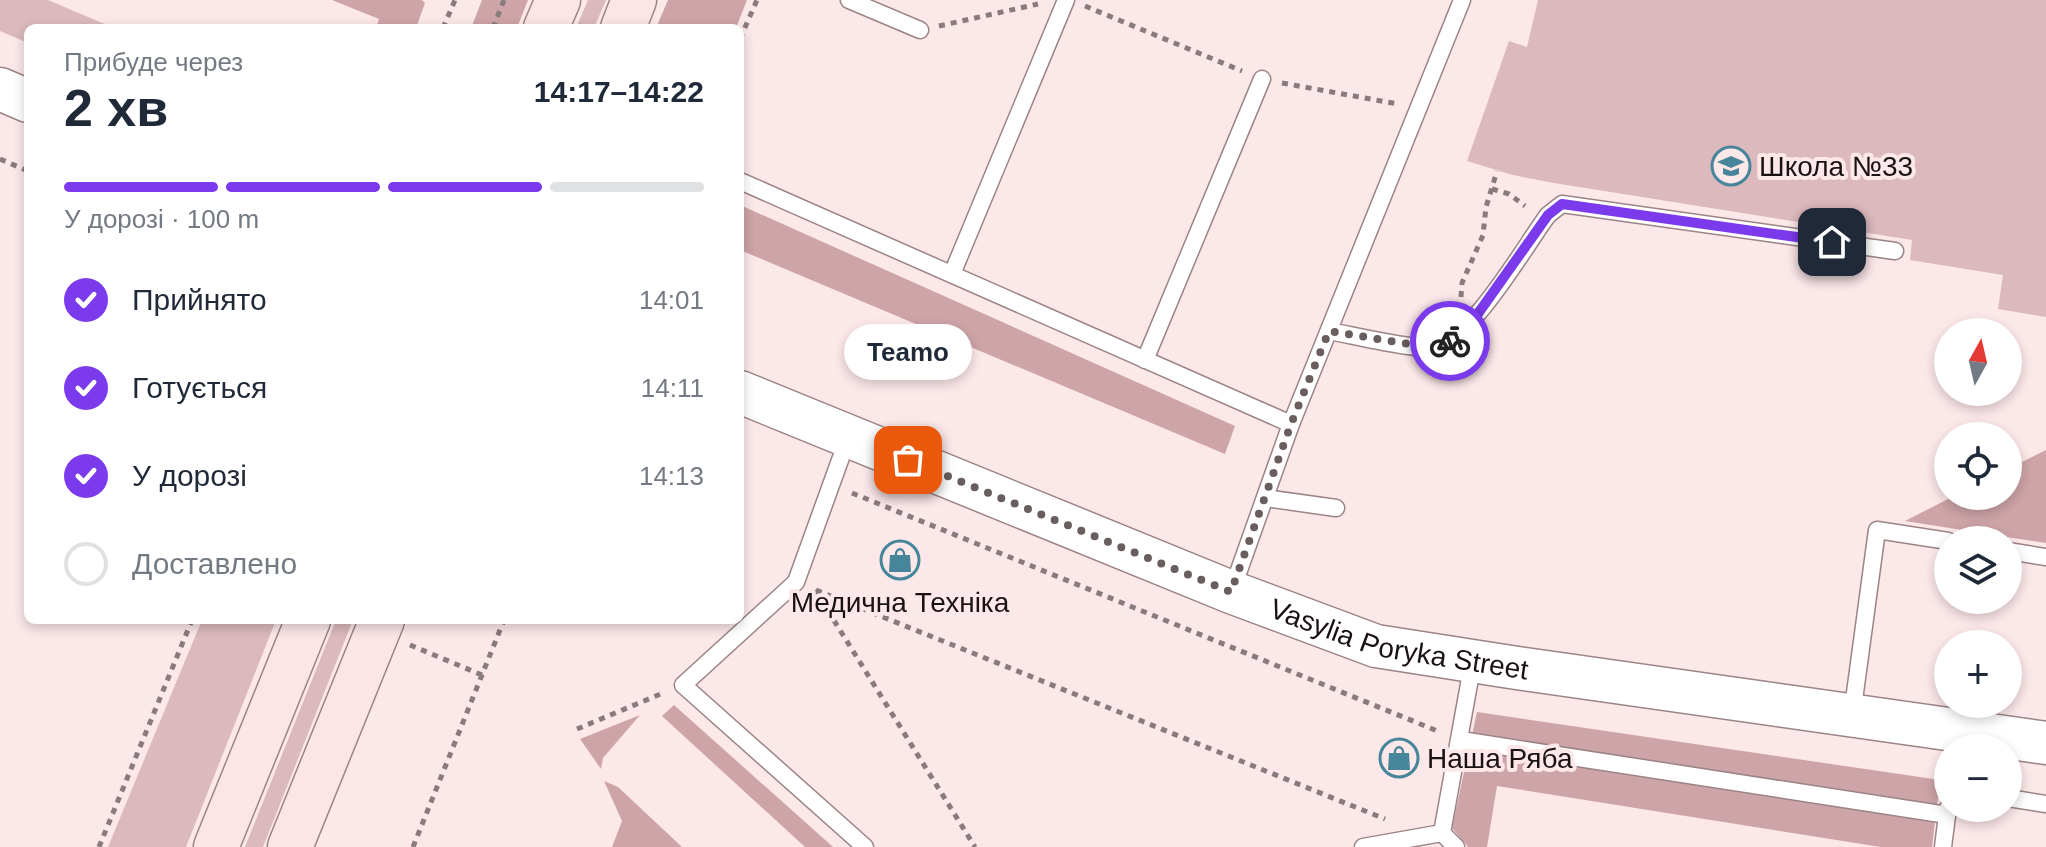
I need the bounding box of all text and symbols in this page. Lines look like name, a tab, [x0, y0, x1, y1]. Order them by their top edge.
text: Прибуде через	[64, 47, 243, 77]
text: 14:17–14:22	[534, 75, 704, 108]
text: 2 хв	[64, 79, 168, 137]
school or university icon: Школа №33	[1710, 145, 1752, 187]
place label: Школа №33	[1759, 151, 1913, 182]
text: У дорозі · 100 m	[64, 204, 259, 234]
pin	[1798, 208, 1866, 276]
icon: home	[1810, 220, 1854, 264]
icon: check	[64, 278, 108, 322]
text: Прийнято	[132, 283, 267, 316]
text: 14:01	[639, 285, 704, 315]
courier	[1410, 301, 1490, 381]
north arrow	[1934, 318, 2022, 406]
map controls	[1934, 318, 2022, 822]
icon: bike	[1428, 319, 1472, 363]
callout: Teamo	[844, 324, 972, 380]
text: Teamo	[867, 337, 949, 367]
icon: check	[64, 366, 108, 410]
text: Готується	[132, 371, 267, 404]
text: 14:11	[641, 373, 704, 403]
button: locate	[1934, 422, 2022, 510]
pin	[874, 426, 942, 494]
icon: bag	[886, 438, 930, 482]
icon: check	[64, 454, 108, 498]
text: У дорозі	[132, 459, 247, 492]
text: 14:13	[639, 461, 704, 491]
button: layers	[1934, 526, 2022, 614]
shop icon: Медична Техніка	[879, 539, 921, 581]
text: Доставлено	[132, 547, 297, 580]
place label: Медична Техніка	[791, 587, 1010, 618]
street label: Vasylia Poryka Street	[1266, 593, 1530, 685]
button: +	[1934, 630, 2022, 718]
button: −	[1934, 734, 2022, 822]
shop icon: Наша Ряба	[1378, 737, 1420, 779]
place label: Наша Ряба	[1427, 743, 1573, 774]

